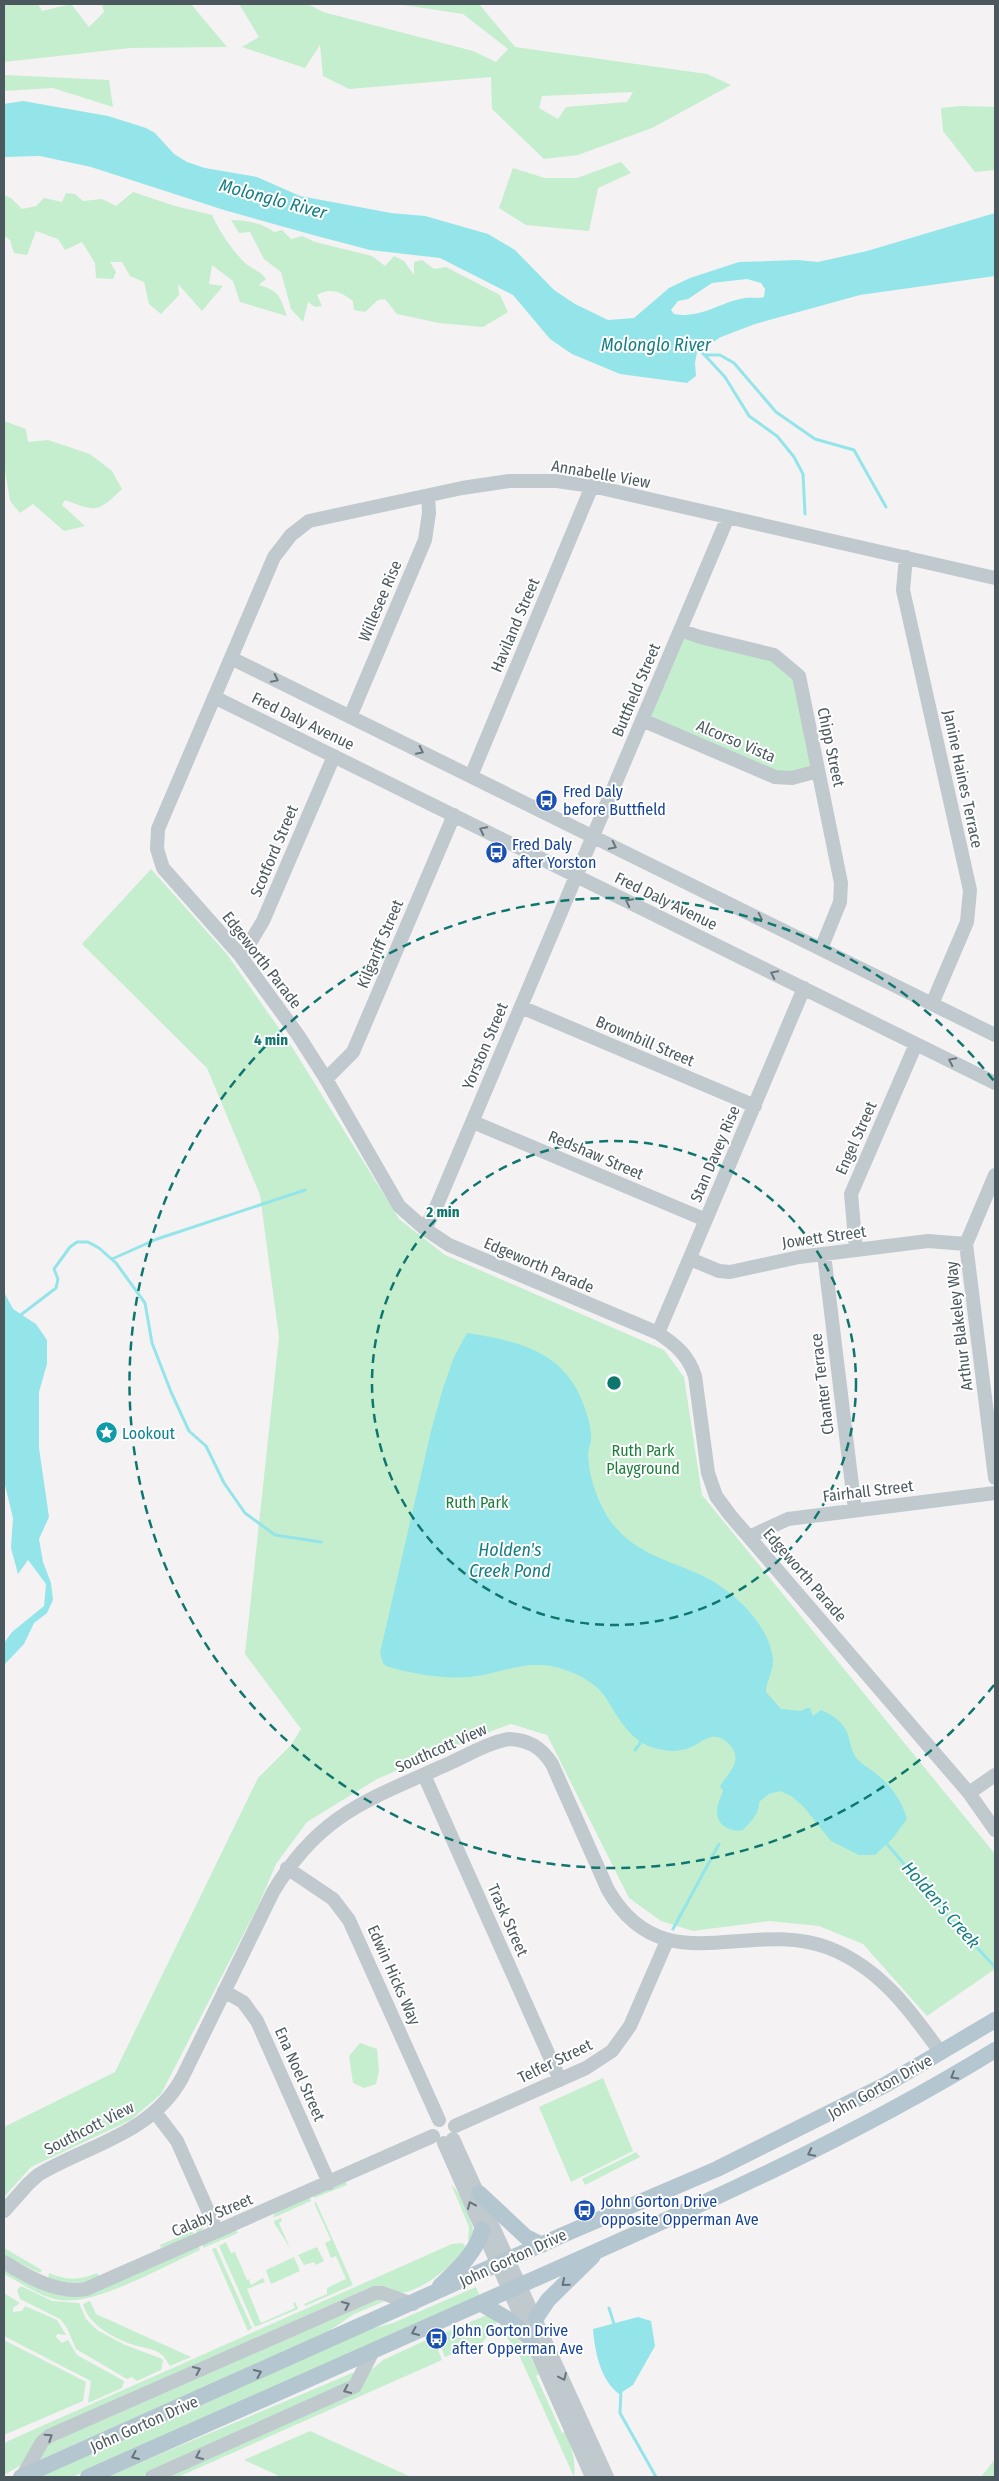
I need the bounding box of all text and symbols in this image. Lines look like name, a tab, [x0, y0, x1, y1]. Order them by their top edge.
water label: Molonglo River	[217, 174, 330, 224]
water label: Molonglo River	[601, 334, 712, 356]
street label: Annabelle View	[550, 456, 652, 492]
street label: Willesee Rise	[354, 558, 406, 644]
street label: Haviland Street	[487, 574, 544, 675]
street label: Buttfield Street	[608, 640, 665, 740]
one-way arrow	[270, 673, 279, 684]
street label: Fred Daly Avenue	[249, 688, 357, 754]
street label: Chipp Street	[813, 706, 849, 789]
street label: Janine Haines Terrace	[939, 708, 987, 850]
street label: Alcorso Vista	[694, 716, 778, 766]
one-way arrow	[415, 745, 424, 756]
place label: Fred Daly before Buttfield	[563, 782, 666, 819]
bus stop icon: Fred Daly before Buttfield	[535, 788, 559, 812]
street label: Scotford Street	[246, 801, 302, 900]
one-way arrow	[479, 826, 488, 836]
place label: Fred Daly after Yorston	[512, 835, 596, 872]
one-way arrow	[608, 840, 617, 851]
bus stop icon: Fred Daly after Yorston	[484, 841, 508, 865]
street label: Fred Daly Avenue	[612, 868, 720, 934]
street label: Kilgariff Street	[353, 896, 407, 991]
one-way arrow	[625, 898, 634, 908]
street label: Edgeworth Parade	[218, 908, 306, 1012]
one-way arrow	[754, 912, 763, 922]
one-way arrow	[771, 970, 780, 980]
street label: Yorston Street	[458, 999, 512, 1092]
street label: Brownbill Street	[593, 1012, 698, 1071]
text: 4 min	[254, 1031, 288, 1049]
one-way arrow	[948, 1057, 957, 1067]
street label: Engel Street	[831, 1098, 881, 1178]
street label: Stan Davey Rise	[686, 1103, 744, 1205]
street label: Redshaw Street	[546, 1126, 647, 1184]
text: 2 min	[425, 1203, 460, 1221]
street label: Jowett Street	[781, 1222, 868, 1252]
street label: Edgeworth Parade	[481, 1233, 597, 1297]
street label: Arthur Blakeley Way	[942, 1259, 976, 1392]
street label: Chanter Terrace	[806, 1332, 838, 1436]
centre of rings	[605, 1374, 623, 1392]
place icon: Lookout	[94, 1421, 118, 1445]
place label: Lookout	[122, 1424, 176, 1443]
park label: Ruth Park Playground	[606, 1441, 680, 1478]
street label: Fairhall Street	[822, 1476, 915, 1506]
park label: Ruth Park	[446, 1493, 509, 1512]
street label: Edgeworth Parade	[759, 1524, 851, 1626]
water label: Holden's Creek Pond	[469, 1539, 551, 1582]
street label: Southcott View	[392, 1719, 490, 1777]
water label: Holden's Creek	[897, 1857, 985, 1953]
street label: Trask Street	[484, 1881, 533, 1960]
street label: Edwin Hicks Way	[364, 1922, 425, 2029]
street label: Ena Noel Street	[271, 2024, 329, 2125]
street label: Telfer Street	[515, 2035, 596, 2087]
street label: John Gorton Drive	[825, 2051, 935, 2123]
one-way arrow	[950, 2069, 959, 2079]
street label: Southcott View	[41, 2097, 137, 2159]
one-way arrow	[807, 2147, 816, 2157]
street label: Calaby Street	[169, 2189, 256, 2241]
place label: John Gorton Drive opposite Opperman Ave	[601, 2192, 759, 2229]
bus stop icon: John Gorton Drive opposite Opperman Ave	[573, 2198, 597, 2222]
one-way arrow	[467, 2201, 477, 2210]
street label: John Gorton Drive	[456, 2225, 570, 2291]
one-way arrow	[562, 2278, 571, 2287]
one-way arrow	[341, 2301, 350, 2312]
place label: John Gorton Drive after Opperman Ave	[452, 2321, 583, 2358]
one-way arrow	[411, 2326, 420, 2336]
bus stop icon: John Gorton Drive after Opperman Ave	[424, 2327, 448, 2351]
one-way arrow	[192, 2365, 201, 2376]
one-way arrow	[253, 2368, 262, 2379]
one-way arrow	[557, 2372, 567, 2381]
one-way arrow	[343, 2384, 352, 2394]
street label: John Gorton Drive	[87, 2392, 201, 2456]
one-way arrow	[43, 2434, 53, 2443]
one-way arrow	[131, 2450, 140, 2461]
one-way arrow	[195, 2450, 204, 2461]

